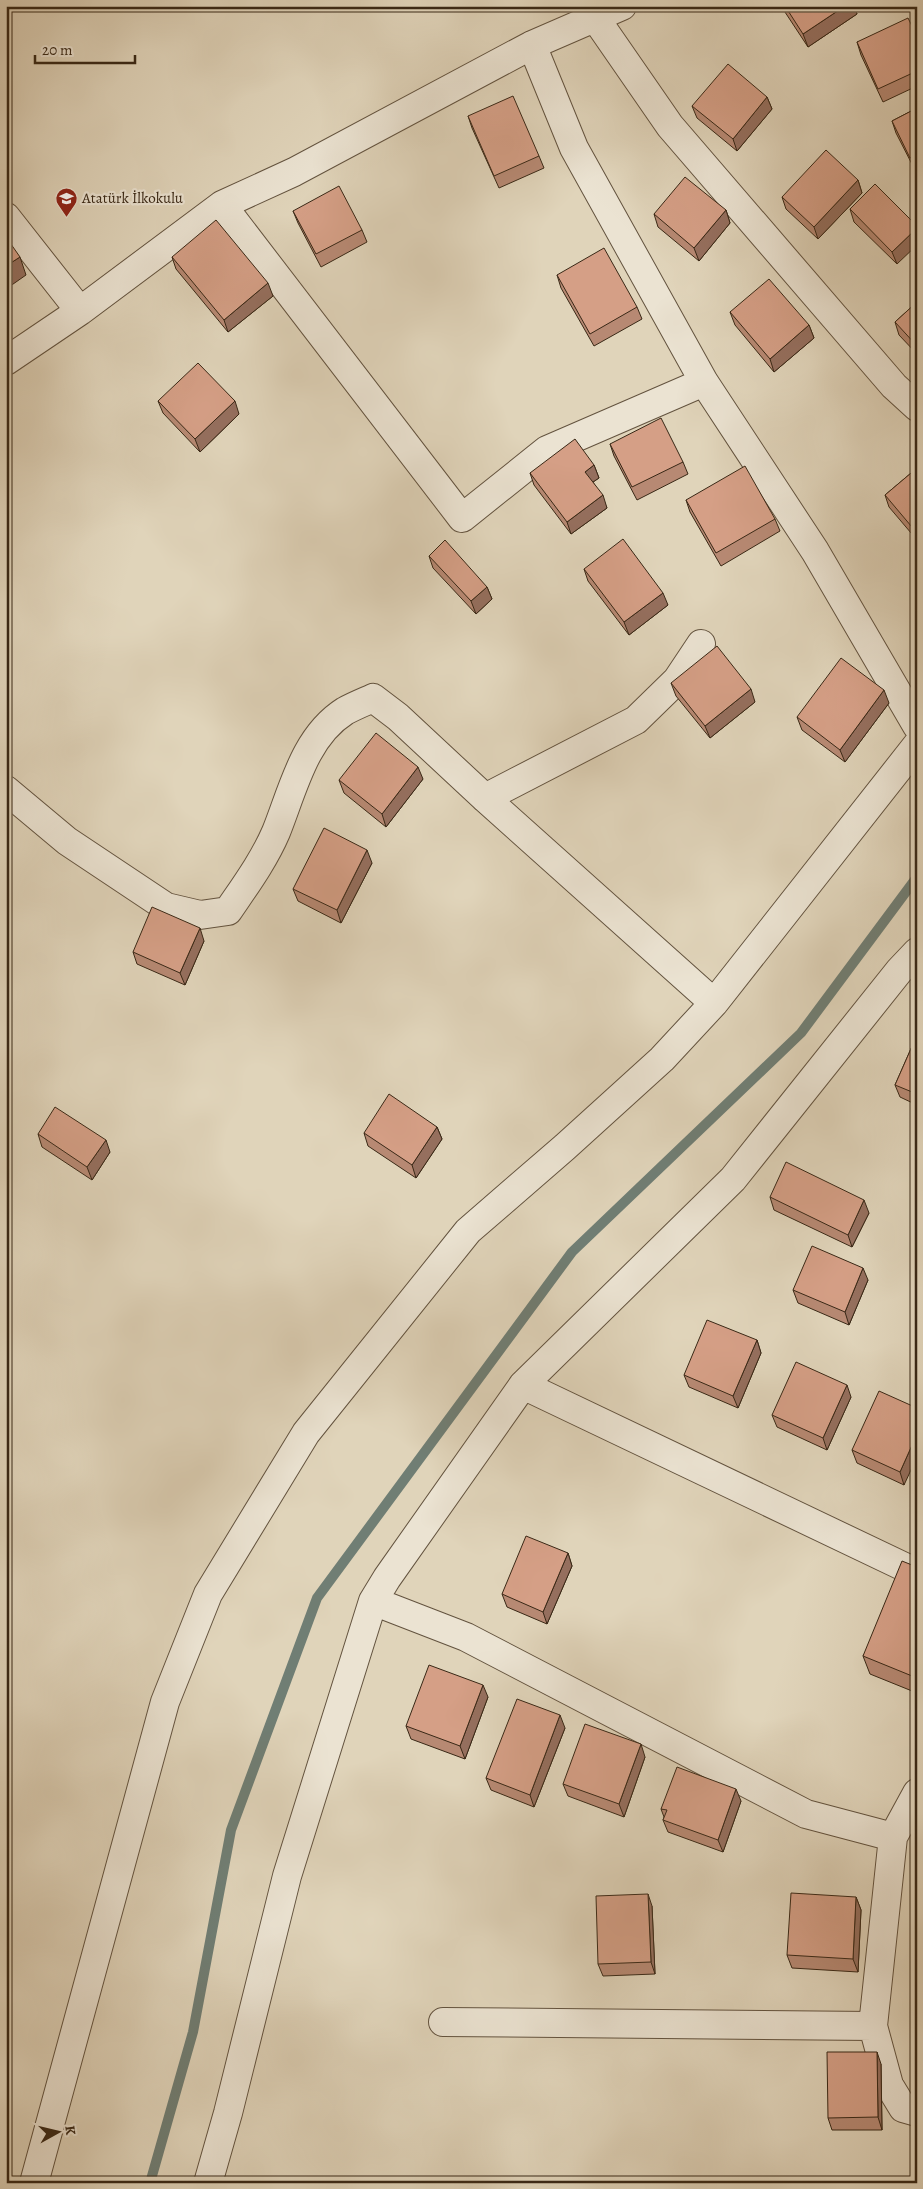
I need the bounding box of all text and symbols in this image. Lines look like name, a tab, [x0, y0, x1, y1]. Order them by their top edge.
scale bar	[35, 32, 135, 64]
text: 20 m	[42, 40, 73, 60]
school or university icon: Atatürk İlkokulu	[54, 186, 78, 217]
place label: Atatürk İlkokulu	[81, 188, 184, 208]
north arrow	[32, 2106, 82, 2156]
text: K	[60, 2124, 81, 2137]

